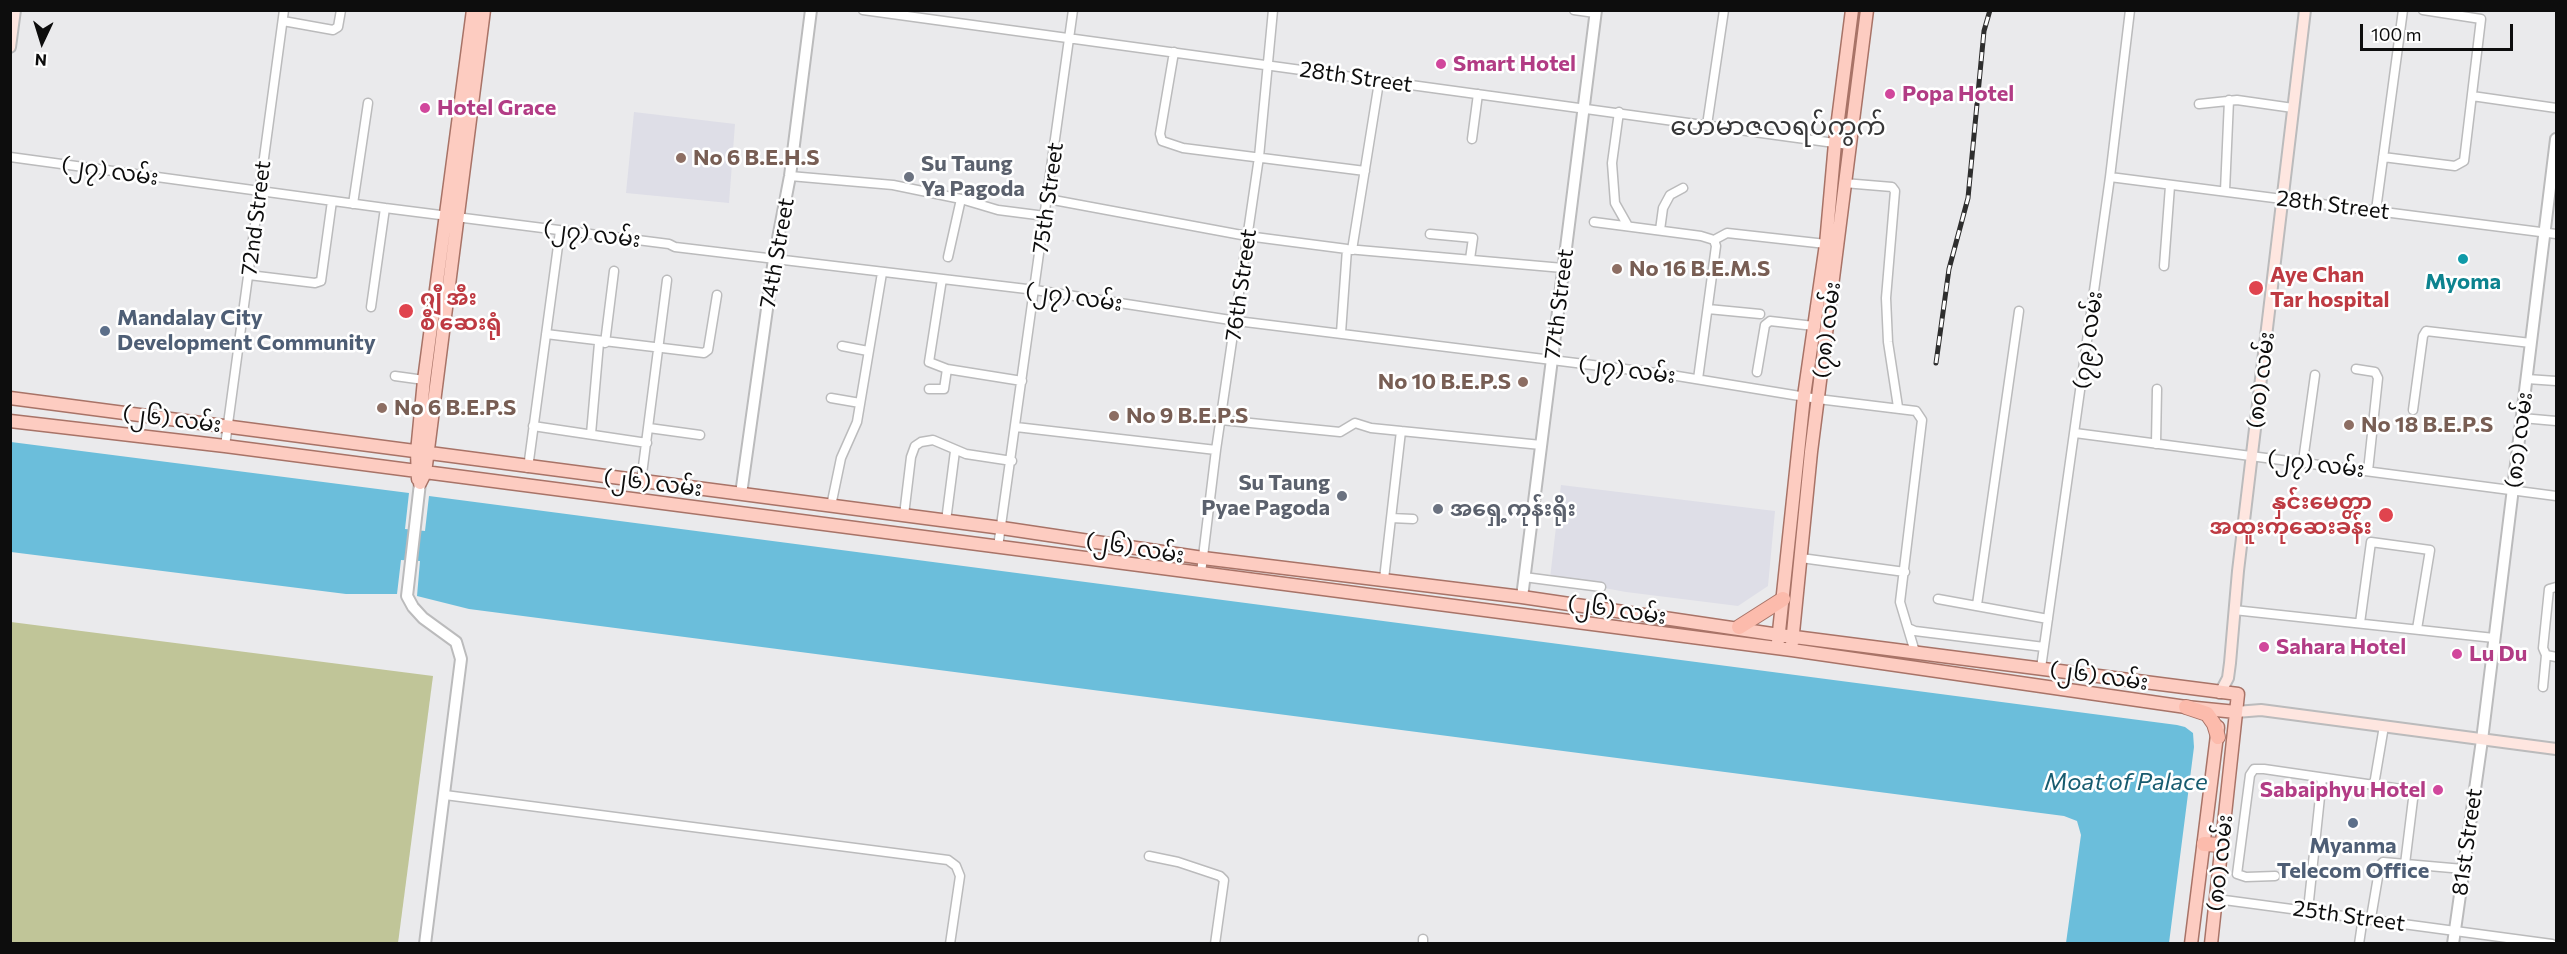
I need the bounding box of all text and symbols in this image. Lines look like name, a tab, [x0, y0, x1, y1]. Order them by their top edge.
north arrow	[12, 12, 72, 72]
scale bar	[2363, 12, 2516, 50]
text: 100 m	[2371, 23, 2421, 45]
text: N	[34, 51, 47, 70]
place label: Smart Hotel	[1453, 51, 1576, 77]
street label: 28th Street	[1298, 56, 1414, 98]
marker: Smart Hotel	[1434, 57, 1448, 71]
place label: Popa Hotel	[1902, 81, 2014, 107]
marker: Popa Hotel	[1883, 87, 1897, 101]
place label: Hotel Grace	[437, 95, 556, 121]
marker: Hotel Grace	[418, 101, 432, 115]
district label: ဟေမာဇလရပ်ကွက်	[1670, 110, 1886, 142]
street label: 75th Street	[1027, 141, 1069, 255]
place label: No 6 B.E.H.S	[693, 145, 819, 171]
street label: (၂၇) လမ်း	[60, 151, 160, 191]
marker: No 6 B.E.H.S	[674, 151, 688, 165]
place label: Su Taung Ya Pagoda	[921, 151, 1025, 202]
street label: 72nd Street	[236, 159, 276, 277]
marker: Su Taung Ya Pagoda	[902, 170, 916, 184]
street label: 28th Street	[2275, 185, 2391, 225]
street label: 74th Street	[754, 196, 800, 310]
street label: (၂၇) လမ်း	[542, 215, 642, 253]
street label: 76th Street	[1220, 227, 1262, 343]
street label: 77th Street	[1539, 247, 1579, 361]
marker: Myoma	[2456, 252, 2470, 266]
place label: No 16 B.E.M.S	[1629, 256, 1770, 282]
marker: No 16 B.E.M.S	[1610, 262, 1624, 276]
place label: Aye Chan Tar hospital	[2270, 262, 2389, 314]
place label: Myoma	[2425, 269, 2501, 295]
street label: (၂၇) လမ်း	[1024, 277, 1124, 317]
marker: Aye Chan Tar hospital	[2247, 279, 2265, 297]
street label: (၇၈) လမ်း	[1808, 280, 1846, 380]
place label: ဂျီ အီး စီ ဆေးရုံ	[420, 285, 502, 336]
street label: (၇၉) လမ်း	[2068, 289, 2108, 391]
marker: ဂျီ အီး စီ ဆေးရုံ	[397, 302, 415, 320]
place label: Mandalay City Development Community	[117, 305, 376, 356]
marker: Mandalay City Development Community	[98, 324, 112, 338]
street label: (၈၀) လမ်း	[2242, 330, 2280, 430]
street label: (၂၇) လမ်း	[1577, 351, 1677, 389]
place label: No 10 B.E.P.S	[1378, 369, 1511, 395]
marker: No 10 B.E.P.S	[1516, 375, 1530, 389]
street label: (၈၁) လမ်း	[2500, 391, 2538, 489]
place label: No 6 B.E.P.S	[394, 395, 516, 421]
street label: (၂၆) လမ်း	[121, 400, 223, 438]
marker: No 6 B.E.P.S	[375, 401, 389, 415]
place label: No 9 B.E.P.S	[1126, 403, 1248, 429]
marker: No 9 B.E.P.S	[1107, 409, 1121, 423]
place label: No 18 B.E.P.S	[2361, 412, 2493, 438]
marker: No 18 B.E.P.S	[2342, 418, 2356, 432]
street label: (၂၇) လမ်း	[2266, 445, 2366, 483]
street label: (၂၆) လမ်း	[602, 464, 704, 502]
place label: Su Taung Pyae Pagoda	[1201, 470, 1330, 522]
marker: Su Taung Pyae Pagoda	[1335, 489, 1349, 503]
place label: နှင်းမေတ္တာ အထူးကုဆေးခန်း	[2209, 489, 2372, 540]
place label: အရှေ့ကုန်းရိုး	[1450, 496, 1576, 522]
marker: အရှေ့ကုန်းရိုး	[1431, 502, 1445, 516]
marker: နှင်းမေတ္တာ အထူးကုဆေးခန်း	[2377, 506, 2395, 524]
street label: (၂၆) လမ်း	[1084, 527, 1186, 569]
street label: (၂၆) လမ်း	[1566, 590, 1668, 630]
place label: Sahara Hotel	[2276, 634, 2406, 660]
marker: Sahara Hotel	[2257, 640, 2271, 654]
place label: Lu Du	[2469, 641, 2527, 667]
marker: Lu Du	[2450, 647, 2464, 661]
street label: (၂၆) လမ်း	[2048, 656, 2150, 696]
water label: Moat of Palace	[2044, 768, 2208, 796]
place label: Sabaiphyu Hotel	[2260, 777, 2426, 803]
marker: Sabaiphyu Hotel	[2431, 783, 2445, 797]
street label: 81st Street	[2446, 787, 2488, 897]
street label: (၈၀) လမ်း	[2202, 813, 2238, 913]
marker: Myanma Telecom Office	[2346, 816, 2360, 830]
place label: Myanma Telecom Office	[2277, 833, 2429, 884]
street label: 25th Street	[2291, 895, 2407, 937]

